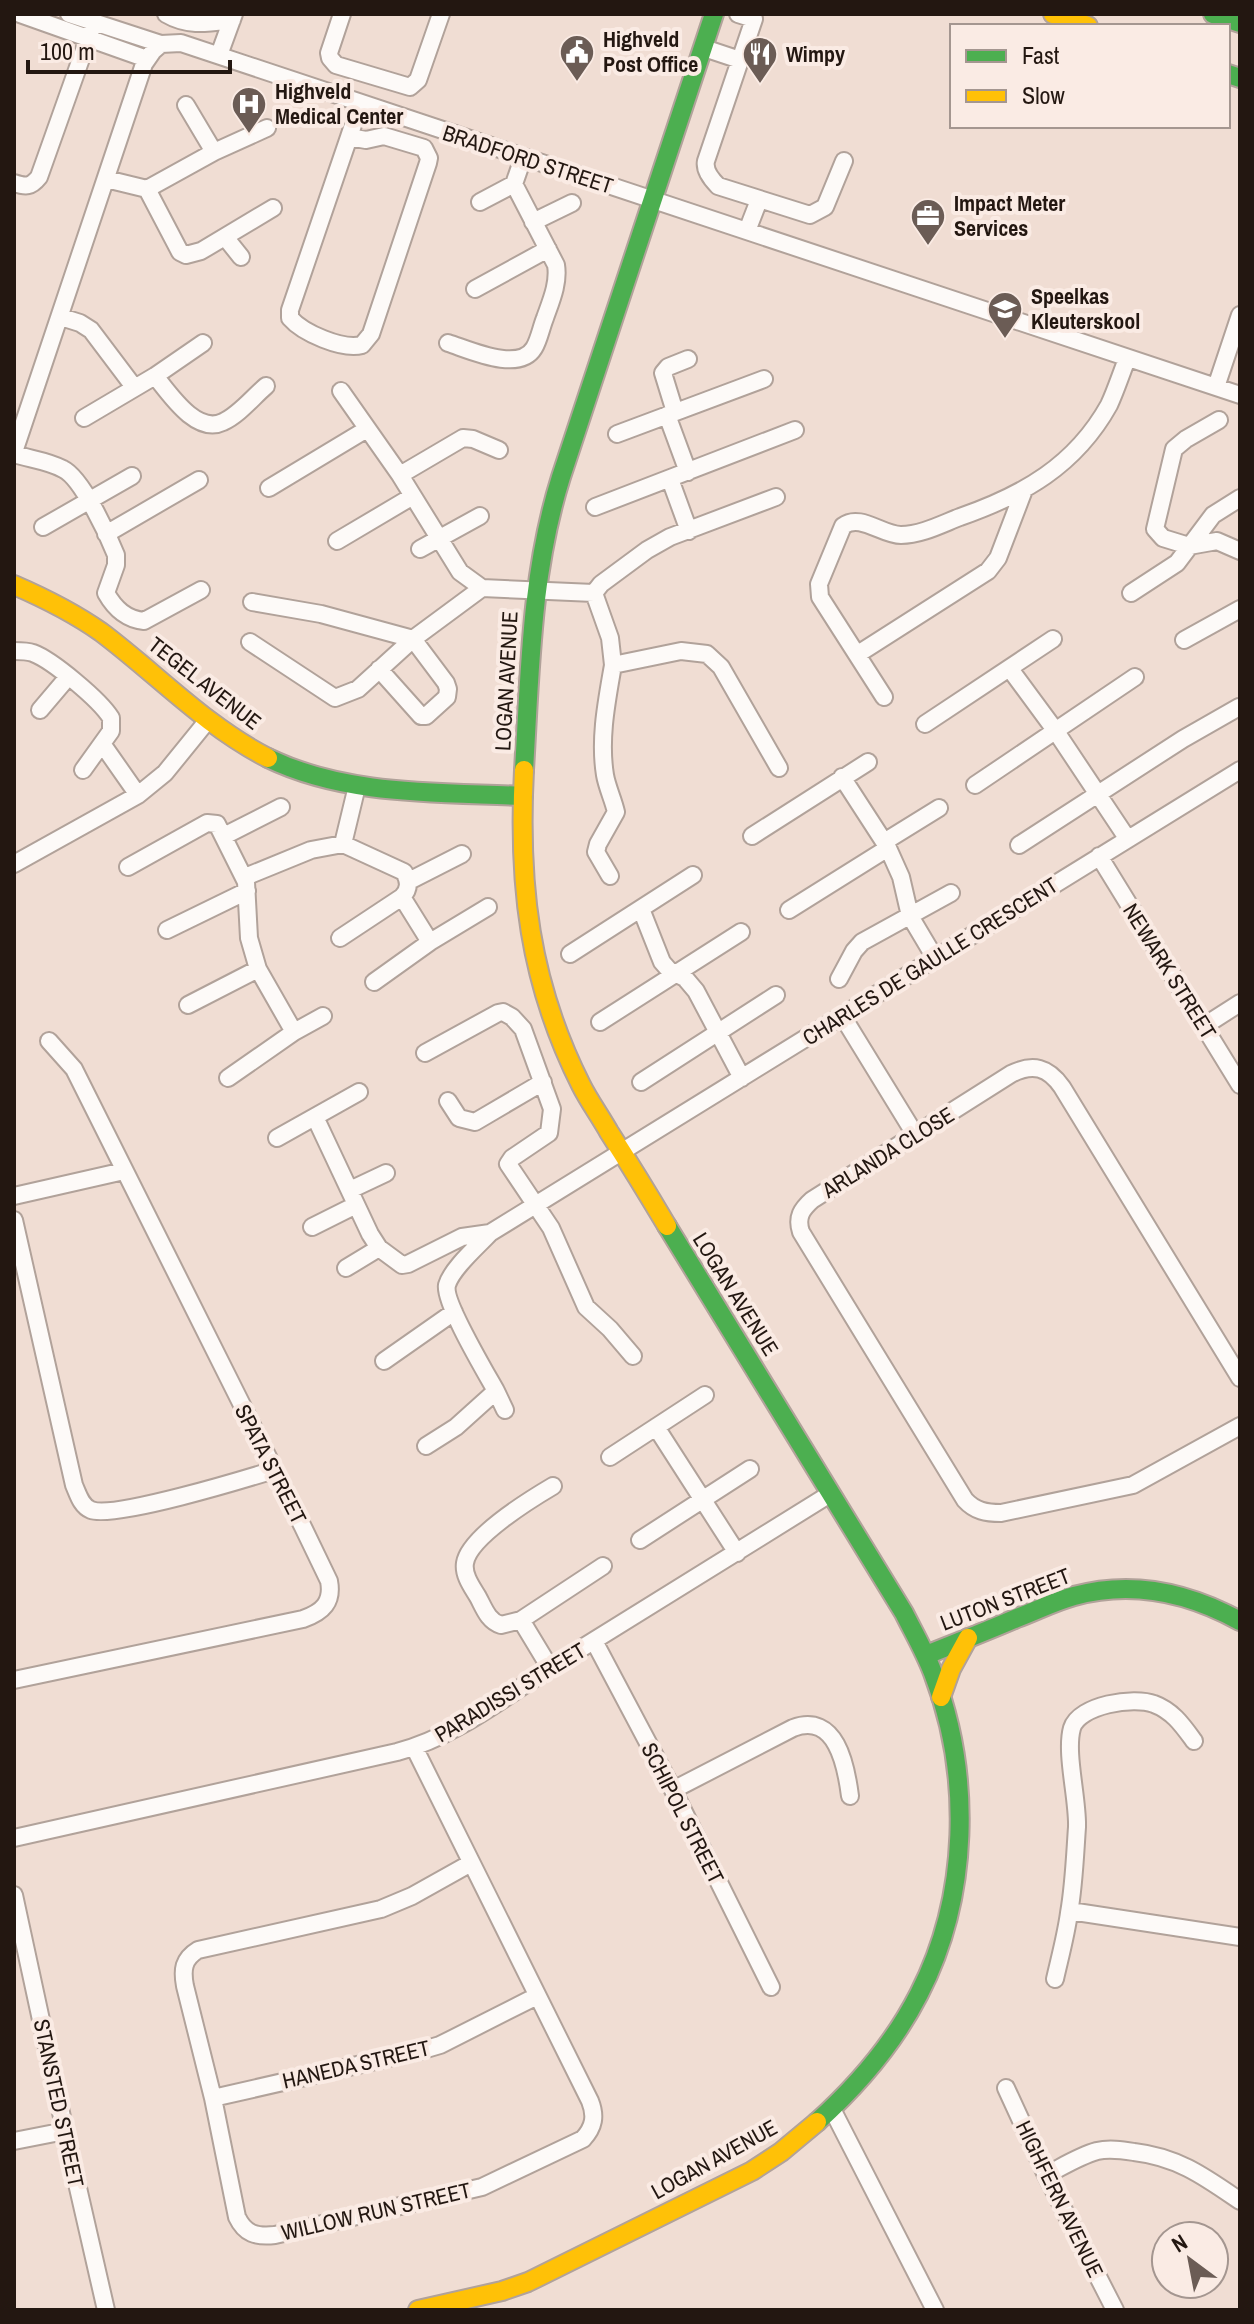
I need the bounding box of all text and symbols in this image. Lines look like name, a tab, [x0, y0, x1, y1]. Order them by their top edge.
scale bar	[28, 24, 230, 74]
place label: Highveld Post Office	[603, 24, 698, 79]
legend	[950, 24, 1230, 128]
public building icon: Highveld Post Office	[558, 33, 596, 83]
text: 100 m	[40, 35, 95, 67]
restaurant icon: Wimpy	[741, 35, 779, 85]
place label: Wimpy	[786, 39, 845, 69]
text: Fast	[1022, 39, 1060, 71]
place label: Highveld Medical Center	[275, 76, 403, 131]
text: Slow	[1022, 79, 1065, 111]
hospital icon: Highveld Medical Center	[230, 85, 268, 135]
street label: BRADFORD STREET	[439, 117, 617, 201]
place label: Impact Meter Services	[954, 188, 1065, 243]
office icon: Impact Meter Services	[909, 197, 947, 247]
place label: Speelkas Kleuterskool	[1031, 281, 1140, 336]
school or university icon: Speelkas Kleuterskool	[986, 290, 1024, 340]
street label: LOGAN AVENUE	[487, 610, 525, 752]
street label: TEGEL AVENUE	[142, 630, 268, 736]
street label: CHARLES DE GAULLE CRESCENT	[797, 870, 1063, 1052]
street label: NEWARK STREET	[1116, 897, 1224, 1045]
street label: ARLANDA CLOSE	[815, 1099, 960, 1205]
street label: LOGAN AVENUE	[686, 1227, 786, 1361]
street label: SPATA STREET	[228, 1399, 314, 1529]
street label: LUTON STREET	[936, 1560, 1074, 1638]
street label: PARADISSI STREET	[429, 1635, 591, 1749]
street label: SCHIPOL STREET	[635, 1737, 731, 1889]
street label: STANSTED STREET	[27, 2016, 91, 2190]
street label: HANEDA STREET	[279, 2032, 433, 2096]
street label: LOGAN AVENUE	[645, 2112, 783, 2206]
street label: HIGHFERN AVENUE	[1009, 2116, 1111, 2282]
street label: WILLOW RUN STREET	[278, 2175, 474, 2247]
north arrow	[1150, 2220, 1230, 2300]
text: N	[1166, 2227, 1193, 2259]

